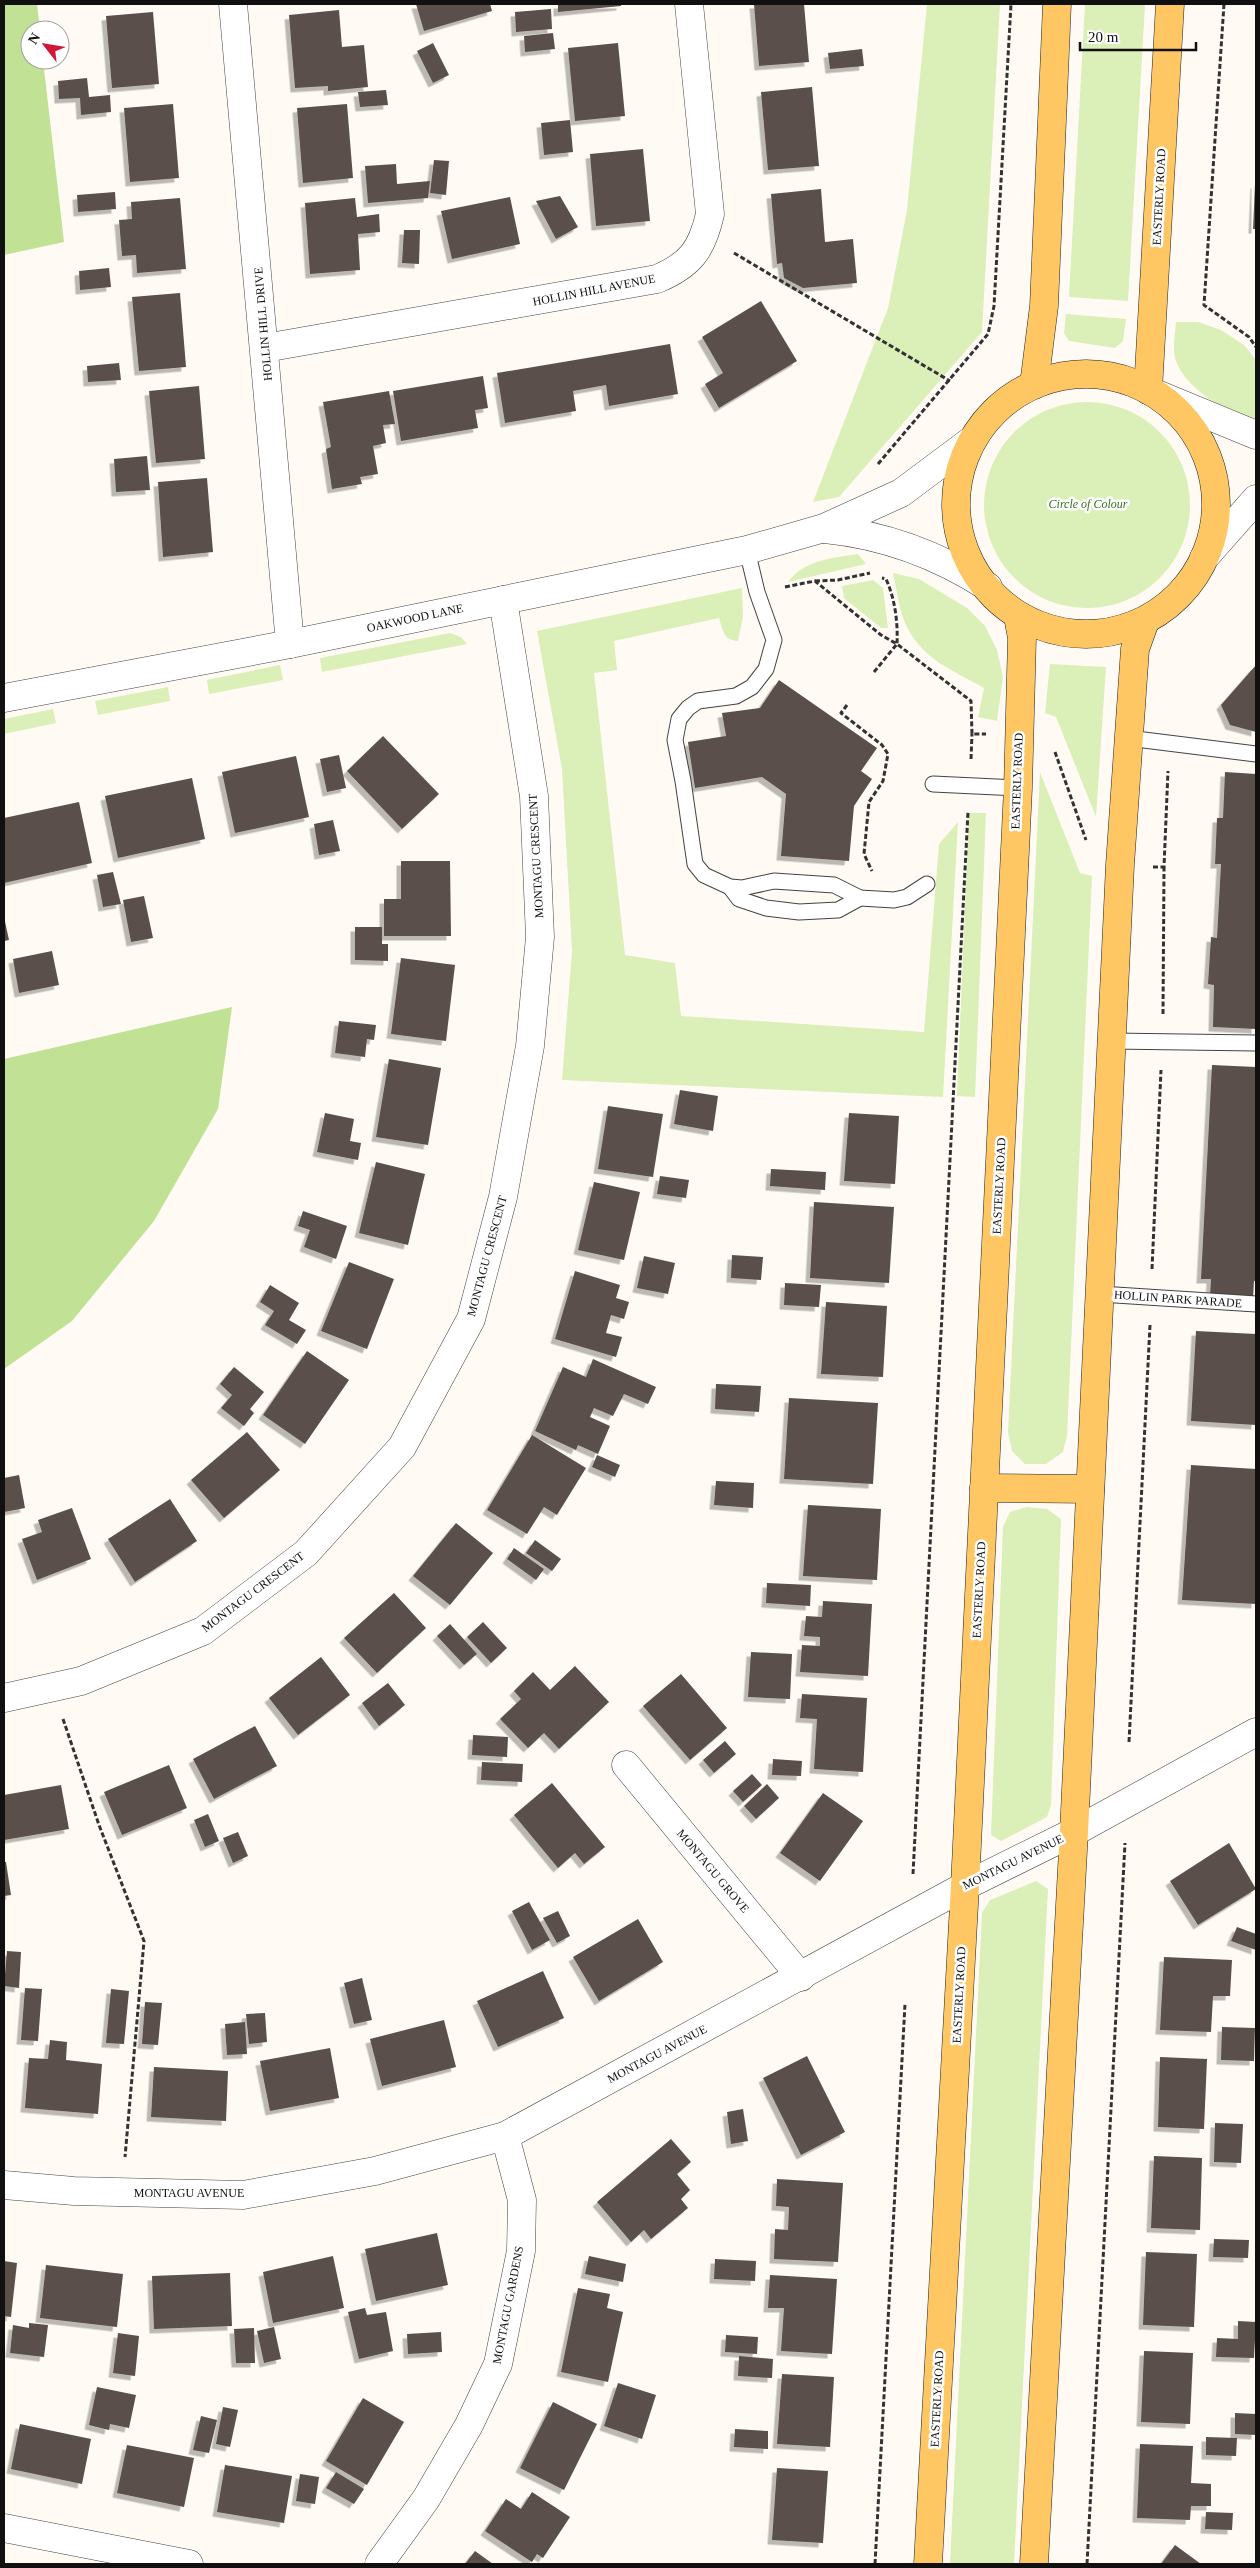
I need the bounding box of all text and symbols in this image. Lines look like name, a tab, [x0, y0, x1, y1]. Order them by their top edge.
north arrow	[20, 20, 70, 70]
scale bar	[1080, 20, 1196, 52]
text: 20 m	[1088, 29, 1119, 45]
text: N	[25, 30, 43, 47]
street label: EASTERLY ROAD	[1149, 148, 1169, 246]
street label: HOLLIN HILL DRIVE	[251, 267, 275, 381]
street label: HOLLIN HILL AVENUE	[531, 271, 657, 309]
park label: Circle of Colour	[1049, 497, 1128, 511]
street label: OAKWOOD LANE	[365, 601, 465, 635]
street label: EASTERLY ROAD	[1008, 732, 1026, 830]
street label: MONTAGU CRESCENT	[526, 793, 546, 919]
street label: EASTERLY ROAD	[989, 1137, 1009, 1235]
street label: MONTAGU CRESCENT	[464, 1193, 510, 1318]
street label: HOLLIN PARK PARADE	[1113, 1288, 1243, 1310]
street label: EASTERLY ROAD	[969, 1541, 989, 1639]
street label: MONTAGU CRESCENT	[199, 1548, 308, 1635]
street label: MONTAGU GROVE	[674, 1826, 752, 1916]
street label: MONTAGU AVENUE	[960, 1831, 1066, 1893]
street label: EASTERLY ROAD	[949, 1946, 969, 2044]
street label: MONTAGU AVENUE	[605, 2022, 709, 2086]
street label: MONTAGU AVENUE	[134, 2186, 244, 2200]
street label: MONTAGU GARDENS	[490, 2245, 526, 2365]
street label: EASTERLY ROAD	[927, 2350, 947, 2448]

